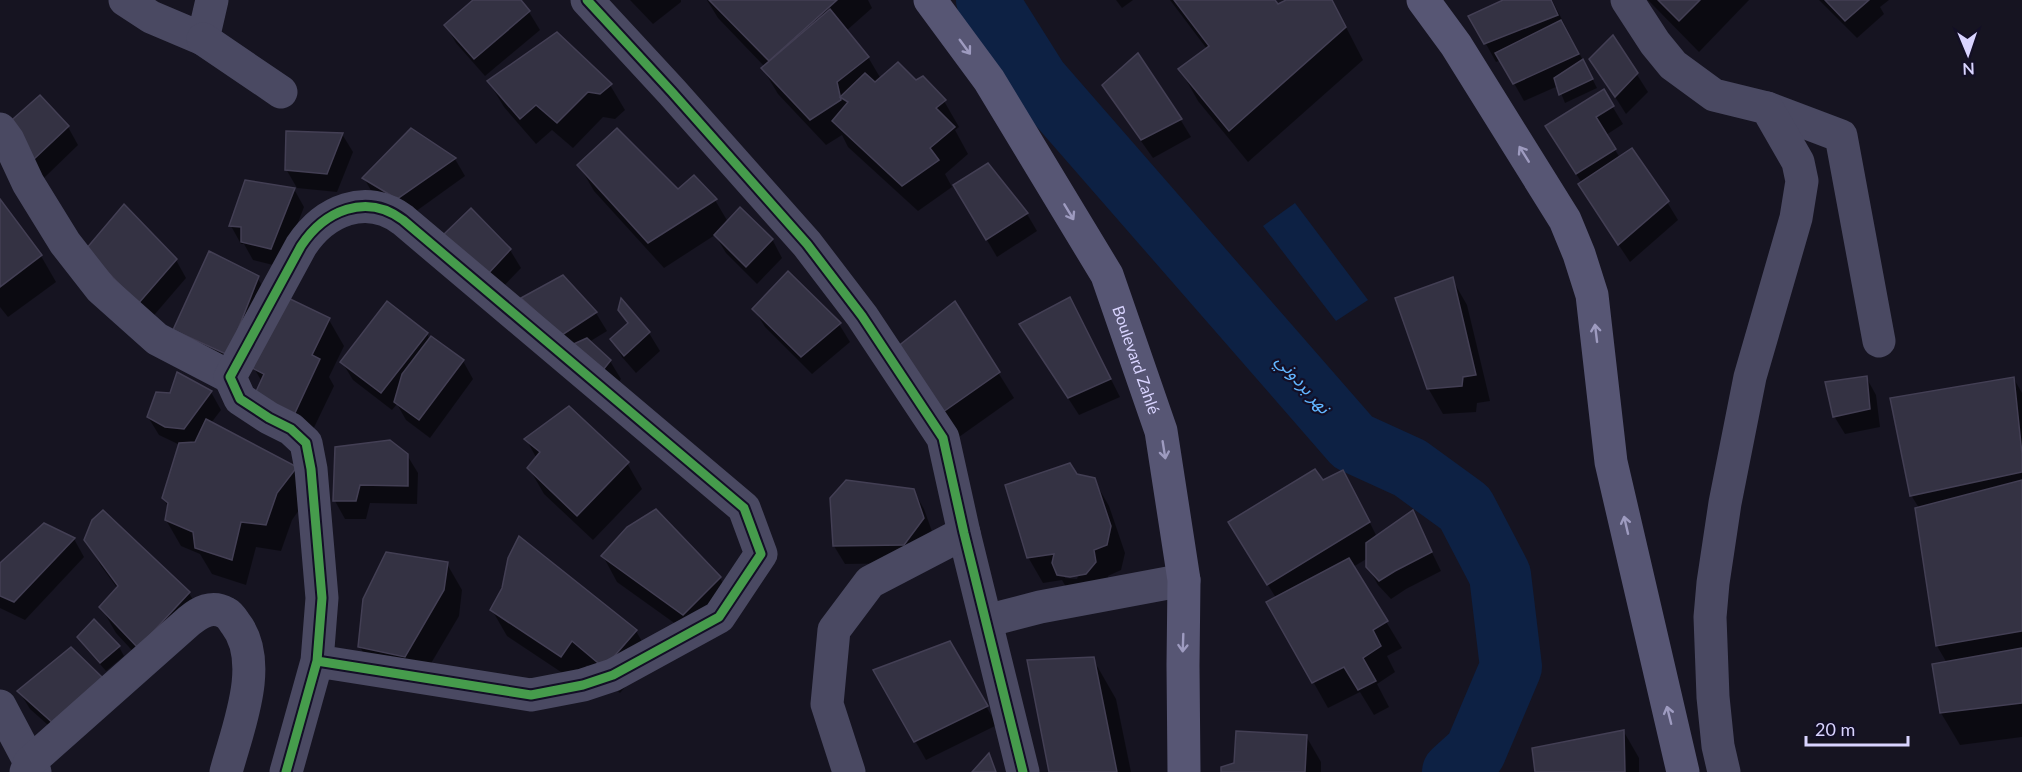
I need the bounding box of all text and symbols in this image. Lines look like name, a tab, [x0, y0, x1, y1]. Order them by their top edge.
north arrow	[1938, 24, 1998, 84]
one-way arrow	[958, 39, 971, 55]
text: N	[1962, 60, 1975, 79]
one-way arrow	[1518, 146, 1530, 163]
one-way arrow	[1063, 203, 1075, 220]
street label: Boulevard Zahlé	[1109, 303, 1164, 416]
one-way arrow	[1590, 323, 1601, 343]
water label: نهر بردوني	[1269, 349, 1337, 422]
one-way arrow	[1159, 440, 1170, 459]
one-way arrow	[1620, 516, 1632, 535]
one-way arrow	[1178, 633, 1189, 653]
one-way arrow	[1663, 706, 1675, 725]
scale bar	[1806, 709, 1908, 747]
text: 20 m	[1815, 718, 1855, 740]

